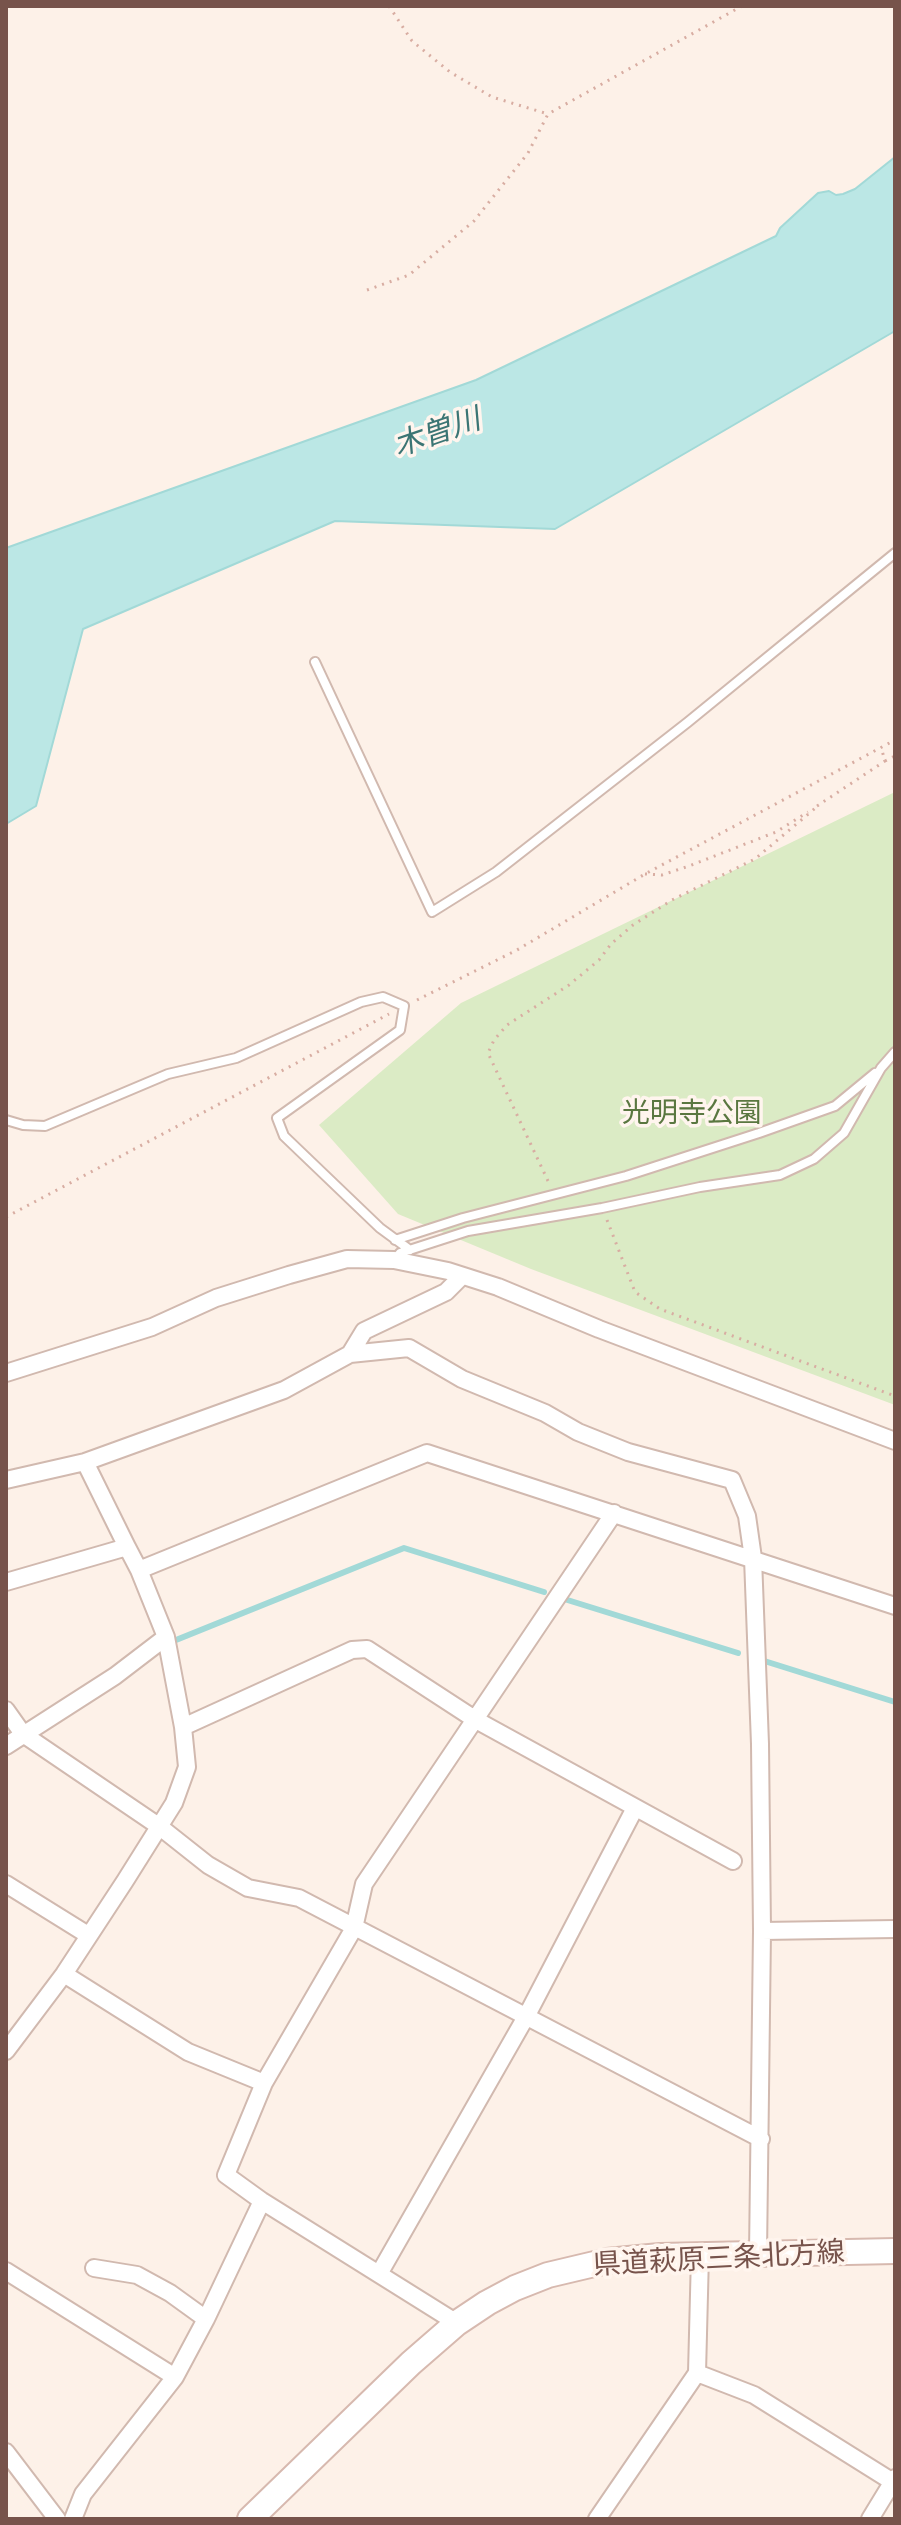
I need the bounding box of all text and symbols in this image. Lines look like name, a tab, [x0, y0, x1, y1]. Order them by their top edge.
water label: 木曽川	[389, 401, 485, 465]
park label: 光明寺公園	[622, 1097, 762, 1131]
street label: 県道萩原三条北方線	[592, 2236, 846, 2282]

